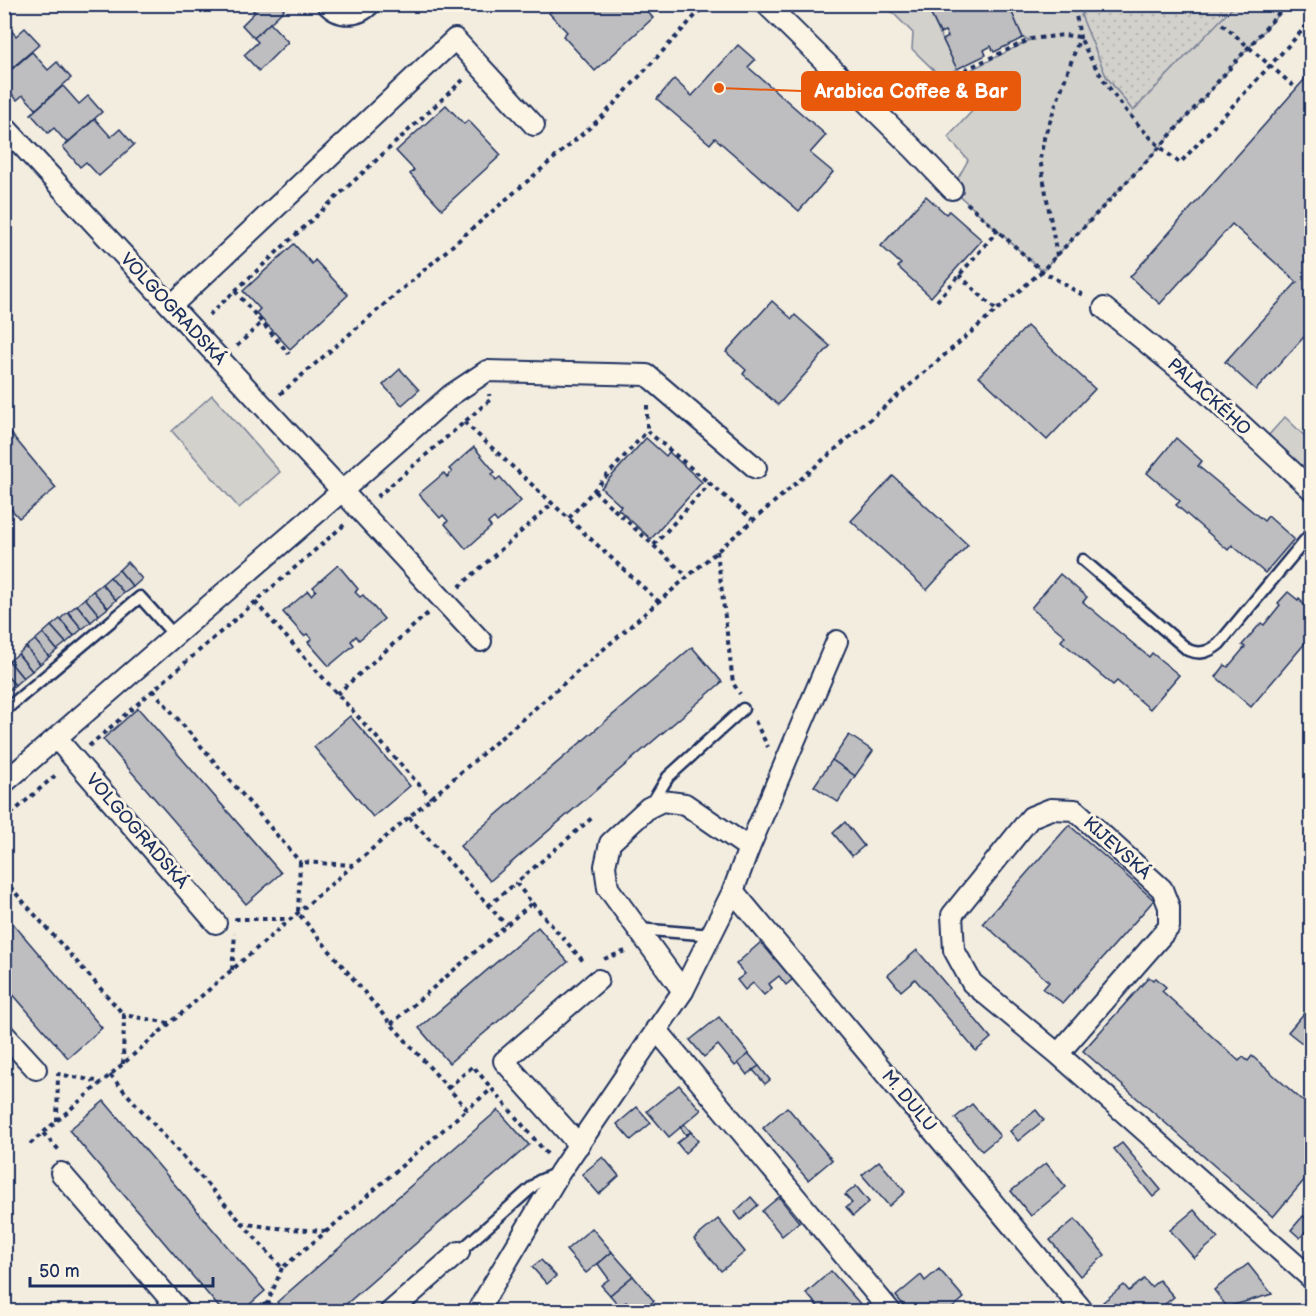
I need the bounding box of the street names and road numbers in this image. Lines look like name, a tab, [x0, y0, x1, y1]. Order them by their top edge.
street label: VOLGOGRADSKÁ	[116, 247, 232, 370]
street label: PALACKÉHO	[1163, 353, 1256, 440]
street label: VOLGOGRADSKÁ	[81, 768, 195, 893]
street label: KIJEVSKÁ	[1079, 811, 1157, 884]
street label: M. DULU	[877, 1066, 941, 1136]

